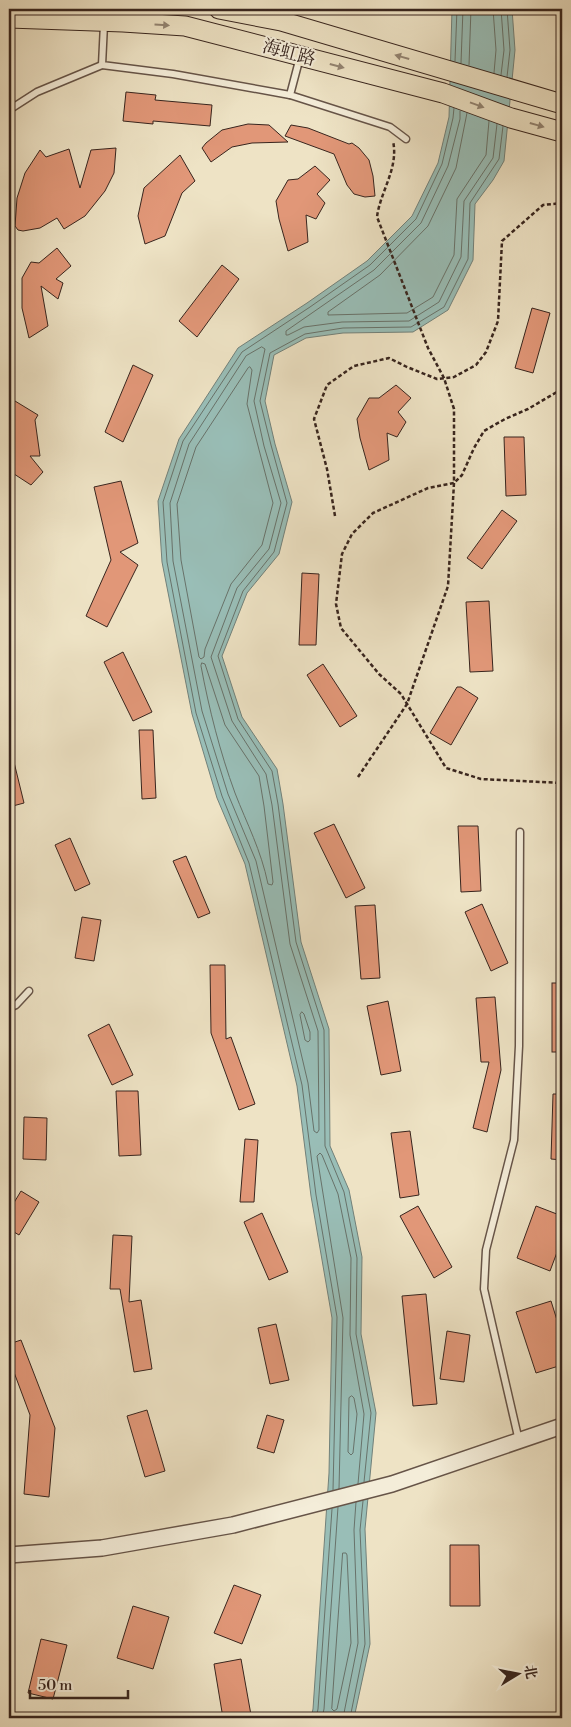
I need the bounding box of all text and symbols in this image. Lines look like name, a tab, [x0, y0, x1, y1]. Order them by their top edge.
one-way arrow	[155, 21, 171, 29]
street label: 海虹路	[260, 35, 318, 71]
one-way arrow	[394, 52, 409, 60]
one-way arrow	[330, 62, 345, 70]
one-way arrow	[470, 101, 485, 109]
one-way arrow	[529, 121, 544, 129]
north arrow	[494, 1650, 544, 1700]
text: 北	[520, 1663, 540, 1680]
scale bar	[30, 1667, 128, 1699]
text: 50 m	[38, 1676, 72, 1695]

